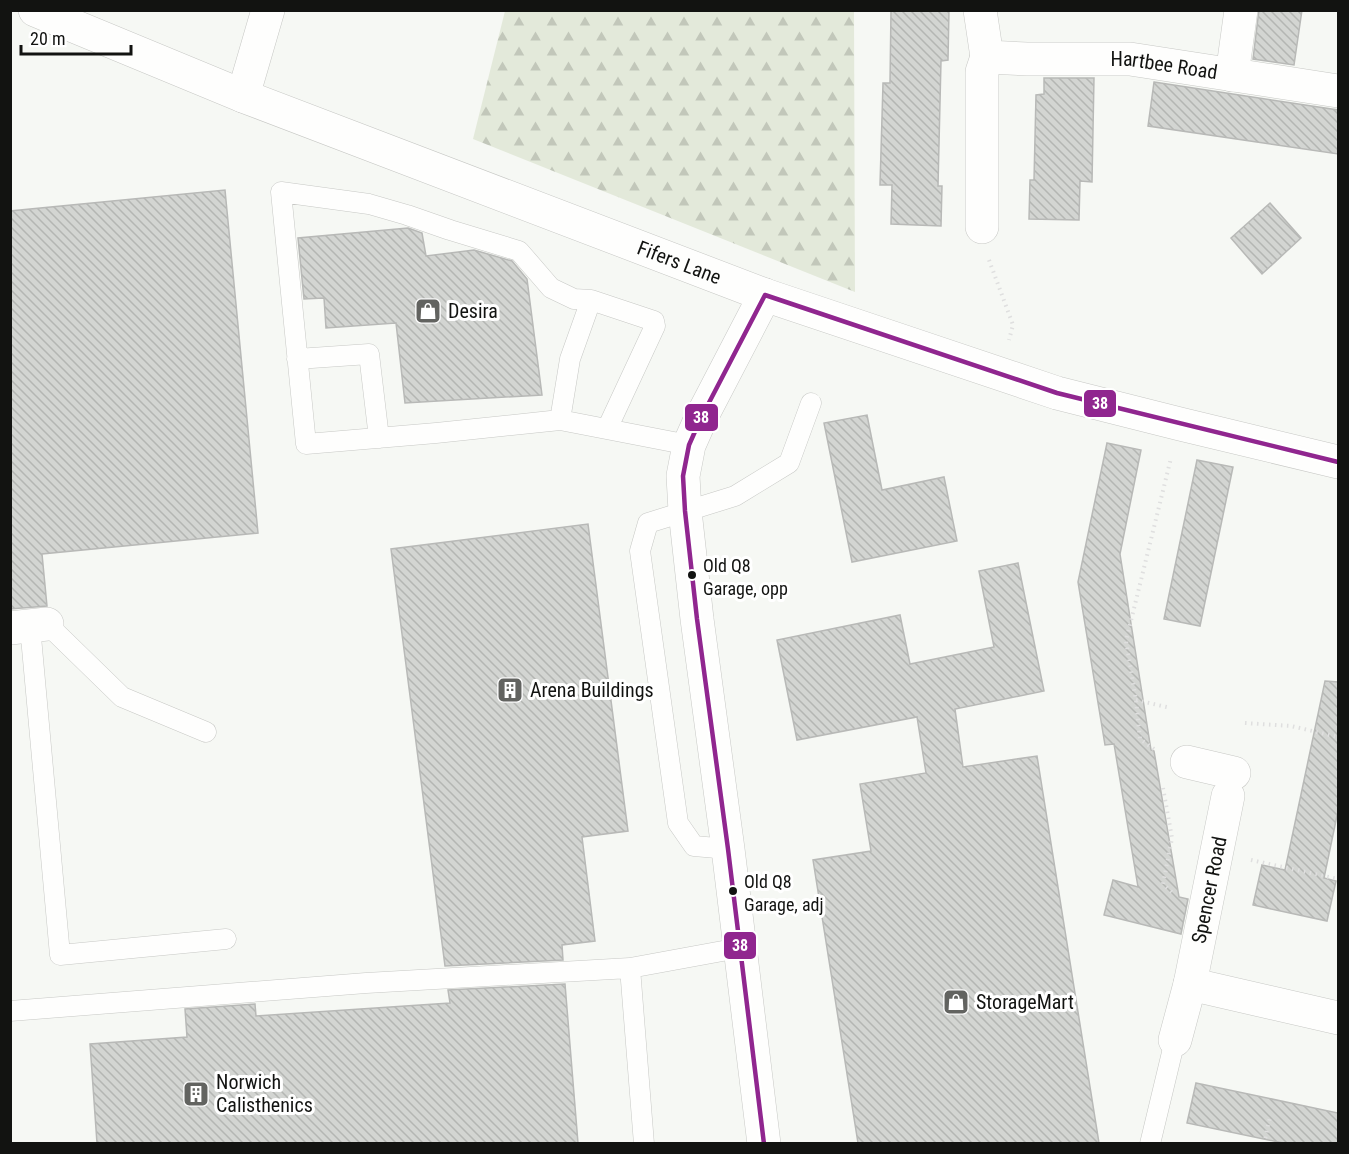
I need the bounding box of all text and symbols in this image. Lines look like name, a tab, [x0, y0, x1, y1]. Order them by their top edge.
scale bar	[21, 18, 130, 56]
text: 20 m	[30, 28, 65, 49]
street label: Hartbee Road	[1110, 47, 1219, 84]
street label: Fifers Lane	[634, 235, 725, 289]
shop icon: Desira	[413, 296, 443, 326]
place label: Desira	[448, 299, 498, 323]
line badge: 38	[1083, 389, 1117, 418]
text: 38	[1092, 394, 1108, 413]
line badge: 38	[684, 403, 719, 432]
text: 38	[693, 408, 709, 427]
place label: Old Q8 Garage, opp	[703, 555, 788, 599]
marker: Old Q8 Garage, opp	[686, 569, 698, 581]
building icon: Arena Buildings	[495, 675, 525, 705]
place label: Arena Buildings	[530, 678, 654, 702]
street label: Spencer Road	[1186, 834, 1232, 946]
place label: Old Q8 Garage, adj	[744, 871, 824, 915]
marker: Old Q8 Garage, adj	[727, 885, 739, 897]
line badge: 38	[723, 931, 757, 960]
text: 38	[732, 936, 748, 955]
shop icon: StorageMart	[941, 987, 971, 1017]
place label: StorageMart	[976, 990, 1074, 1014]
place label: Norwich Calisthenics	[216, 1070, 313, 1117]
building icon: Norwich Calisthenics	[181, 1079, 211, 1109]

